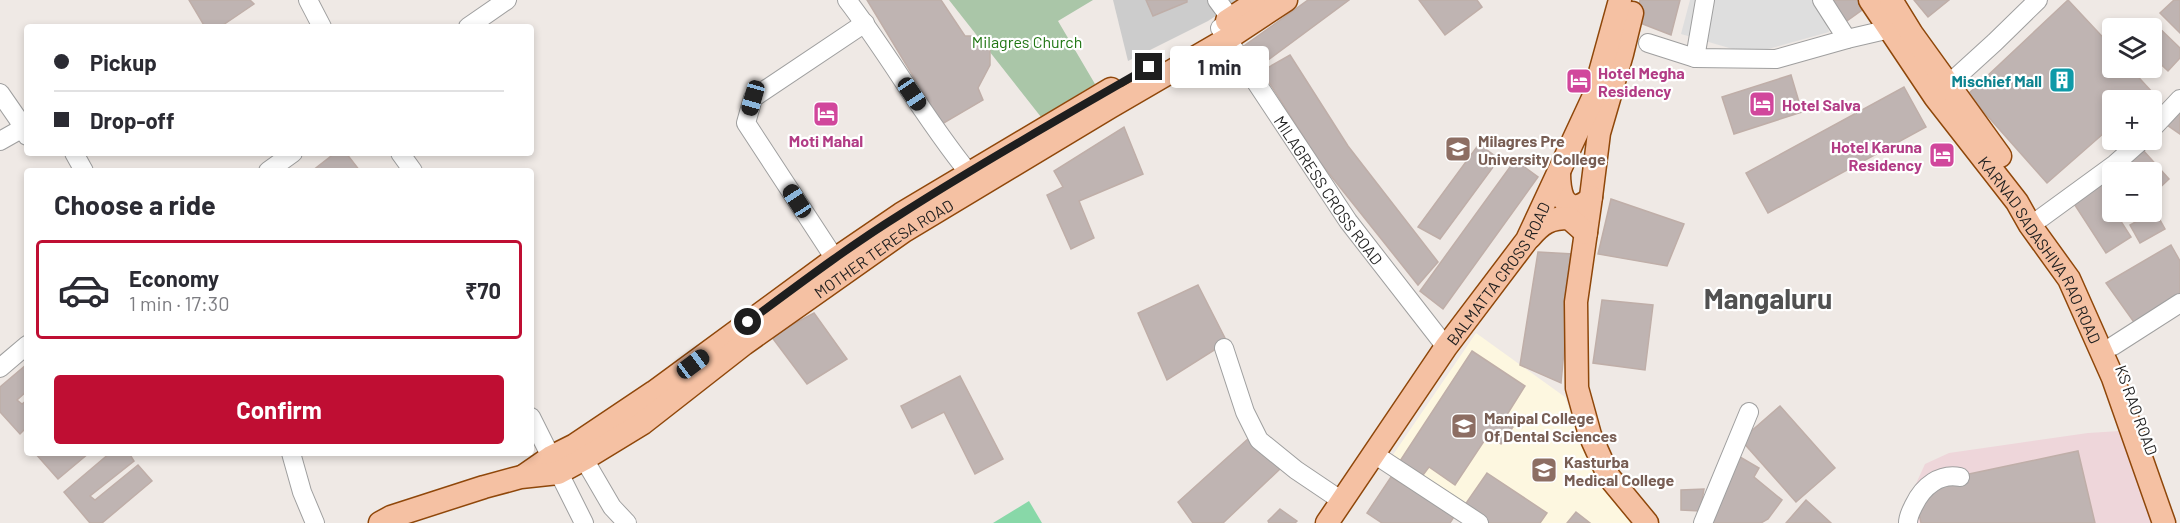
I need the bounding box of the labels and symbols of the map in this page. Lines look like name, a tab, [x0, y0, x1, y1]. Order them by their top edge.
park label: Milagres Church	[972, 32, 1082, 51]
callout: 1 min	[1170, 46, 1269, 88]
route end	[1135, 53, 1162, 80]
place label: Hotel Megha Residency	[1598, 63, 1685, 100]
building icon: Mischief Mall	[2047, 65, 2077, 95]
hotel icon: Hotel Megha Residency	[1564, 66, 1594, 96]
place label: Mischief Mall	[1951, 71, 2042, 90]
car	[894, 74, 930, 114]
car	[739, 78, 767, 118]
hotel icon: Hotel Salva	[1747, 89, 1777, 119]
place label: Hotel Salva	[1782, 95, 1861, 114]
hotel icon: Moti Mahal	[811, 99, 841, 129]
street label: MILAGRESS CROSS ROAD	[1271, 112, 1387, 268]
place label: Moti Mahal	[789, 131, 863, 150]
place label: Milagres Pre University College	[1478, 131, 1606, 168]
school or university icon: Milagres Pre University College	[1443, 134, 1473, 164]
place label: Hotel Karuna Residency	[1831, 137, 1922, 174]
hotel icon: Hotel Karuna Residency	[1927, 140, 1957, 170]
street label: KARNAD SADASHIVA RAO ROAD	[1975, 152, 2106, 346]
car	[780, 181, 814, 221]
street label: MOTHER TERESA ROAD	[810, 194, 956, 301]
street label: BALMATTA CROSS ROAD	[1442, 199, 1553, 348]
district label: Mangaluru	[1704, 281, 1832, 315]
route start	[734, 308, 761, 335]
car	[673, 346, 713, 382]
street label: KS RAO ROAD	[2112, 362, 2162, 458]
place label: Manipal College Of Dental Sciences	[1484, 408, 1617, 445]
school or university icon: Manipal College Of Dental Sciences	[1449, 411, 1479, 441]
place label: Kasturba Medical College	[1564, 452, 1675, 489]
school or university icon: Kasturba Medical College	[1529, 455, 1559, 485]

